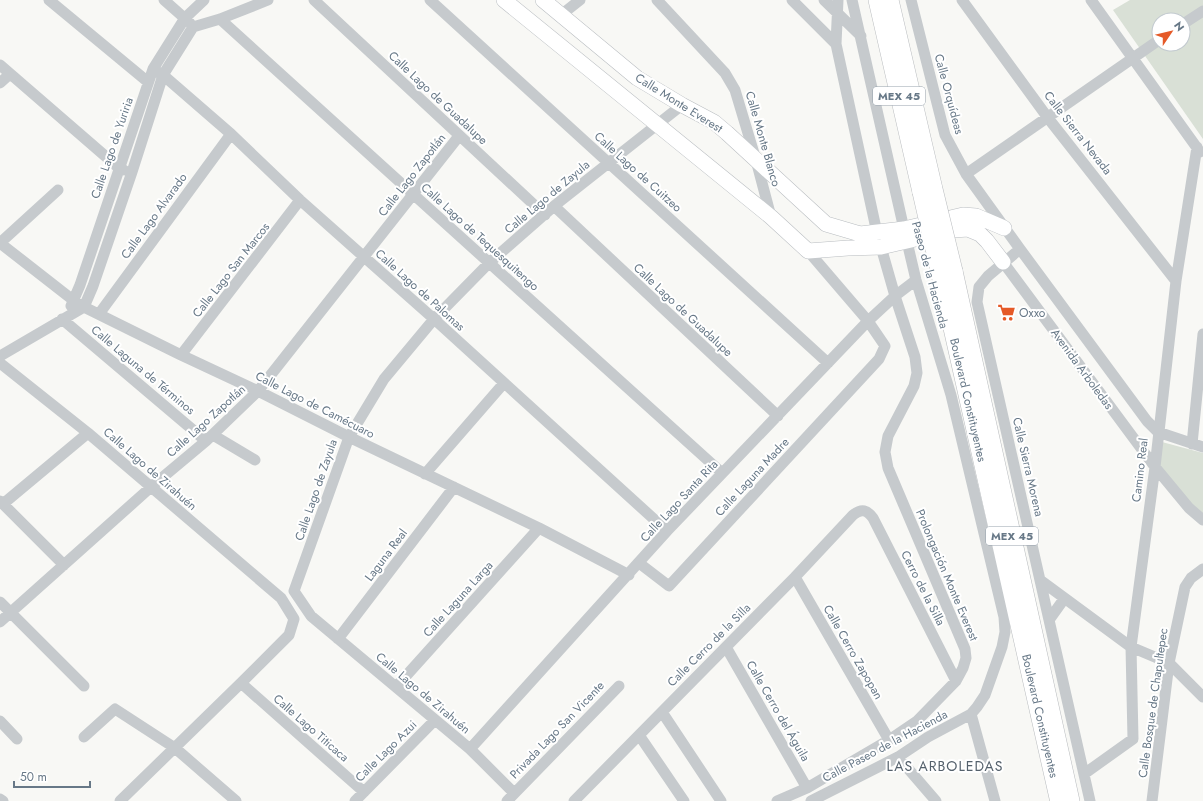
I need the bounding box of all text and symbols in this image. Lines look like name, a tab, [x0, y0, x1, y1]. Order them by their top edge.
north arrow	[1151, 12, 1191, 52]
text: N	[1170, 18, 1188, 34]
street label: Calle Lago de Guadalupe	[384, 47, 492, 149]
street label: Calle Orquídeas	[930, 52, 968, 136]
street label: Calle Monte Everest	[632, 69, 726, 137]
road number: MEX 45	[873, 87, 925, 105]
street label: Calle Sierra Nevada	[1040, 87, 1117, 179]
street label: Calle Monte Blanco	[741, 89, 785, 189]
street label: Calle Lago de Yuriria	[86, 95, 138, 201]
street label: Calle Lago de Cuitzeo	[590, 128, 686, 217]
street label: Calle Lago Zapotlán	[374, 130, 450, 220]
street label: Calle Lago de Zayula	[500, 156, 594, 238]
street label: Calle Lago Alvarado	[117, 169, 192, 263]
street label: Calle Lago de Tequesquitengo	[417, 179, 544, 295]
street label: Calle Lago San Marcos	[188, 219, 274, 321]
street label: Paseo de la Hacienda	[907, 219, 953, 331]
street label: Calle Lago de Palomas	[371, 245, 469, 335]
street label: Calle Lago de Guadalupe	[629, 259, 737, 361]
supermarket icon: Oxxo	[996, 303, 1016, 323]
place label: Oxxo	[1019, 304, 1046, 322]
street label: Calle Laguna de Términos	[87, 321, 199, 419]
street label: Avenida Arboledas	[1046, 325, 1118, 413]
street label: Boulevard Constituyentes	[945, 336, 991, 464]
street label: Calle Lago de Camécuaro	[252, 367, 378, 443]
street label: Calle Lago Zapotlán	[162, 381, 250, 461]
street label: Calle Sierra Morena	[1008, 416, 1048, 519]
street label: Calle Lago de Zirahuén	[99, 423, 201, 515]
street label: Calle Laguna Madre	[711, 434, 793, 520]
street label: Calle Lago de Zayula	[290, 437, 342, 543]
street label: Camino Real	[1127, 437, 1153, 503]
street label: Calle Lago Santa Rita	[636, 456, 722, 546]
street label: Prolongación Monte Everest	[911, 506, 983, 644]
street label: Laguna Real	[360, 525, 412, 585]
road number: MEX 45	[986, 527, 1038, 545]
street label: Cerro de la Silla	[896, 547, 950, 629]
street label: Calle Laguna Larga	[419, 557, 497, 641]
street label: Calle Cerro de la Silla	[663, 599, 755, 691]
street label: Calle Cerro Zapopan	[819, 601, 887, 703]
street label: Calle Bosque de Chapultepec	[1134, 627, 1172, 779]
street label: Calle Lago de Zirahuén	[372, 648, 474, 738]
street label: Boulevard Constituyentes	[1017, 652, 1063, 780]
street label: Calle Cerro del Águila	[742, 657, 814, 765]
street label: Privada Lago San Vicente	[506, 677, 608, 783]
street label: Calle Lago Titicaca	[269, 690, 353, 766]
street label: Calle Paseo de la Hacienda	[819, 705, 951, 787]
street label: Calle Lago Azui	[351, 716, 421, 786]
district label: LAS ARBOLEDAS	[887, 756, 1003, 776]
scale bar	[14, 763, 90, 789]
text: 50 m	[20, 768, 47, 786]

